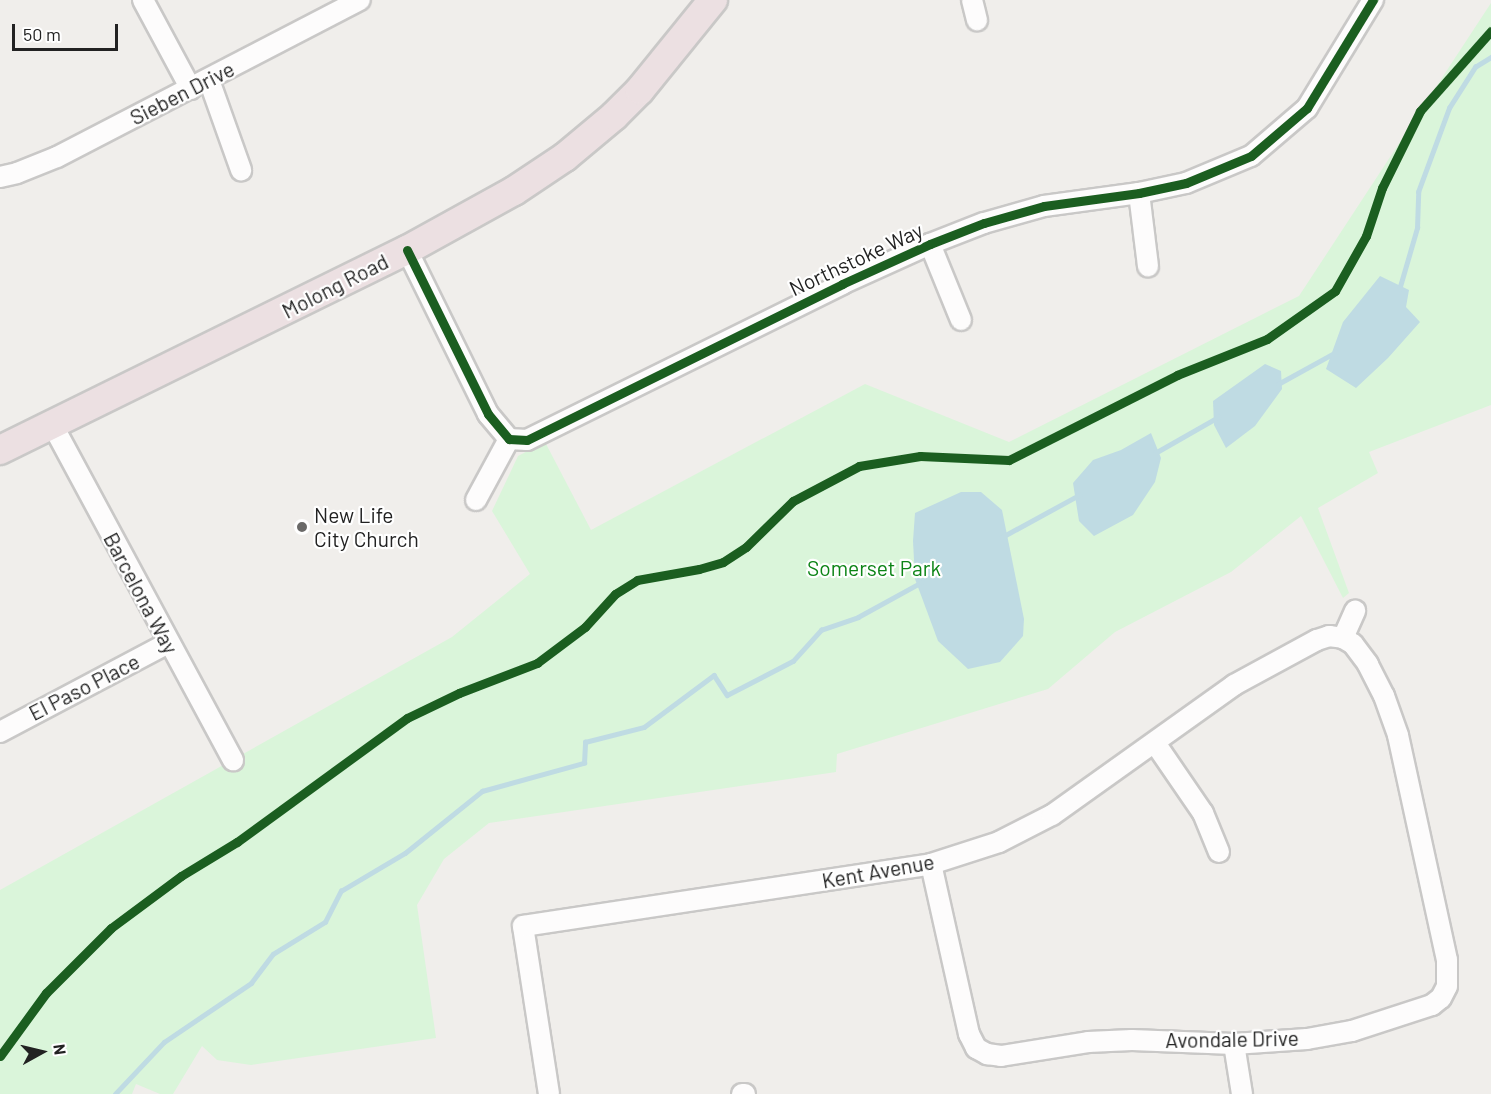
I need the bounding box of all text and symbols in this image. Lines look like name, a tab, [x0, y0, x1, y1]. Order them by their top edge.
scale bar	[15, 12, 122, 50]
text: 50 m	[23, 23, 61, 45]
street label: Sieben Drive	[126, 56, 238, 130]
street label: Northstoke Way	[785, 217, 927, 301]
street label: Molong Road	[278, 248, 392, 324]
place label: New Life City Church	[314, 502, 419, 552]
marker: New Life City Church	[295, 520, 309, 534]
street label: Barcelona Way	[99, 528, 183, 658]
park label: Somerset Park	[807, 555, 941, 581]
street label: El Paso Place	[25, 648, 143, 726]
street label: Kent Avenue	[820, 849, 936, 893]
north arrow	[12, 1022, 72, 1082]
street label: Avondale Drive	[1165, 1025, 1299, 1053]
text: N	[50, 1043, 70, 1056]

